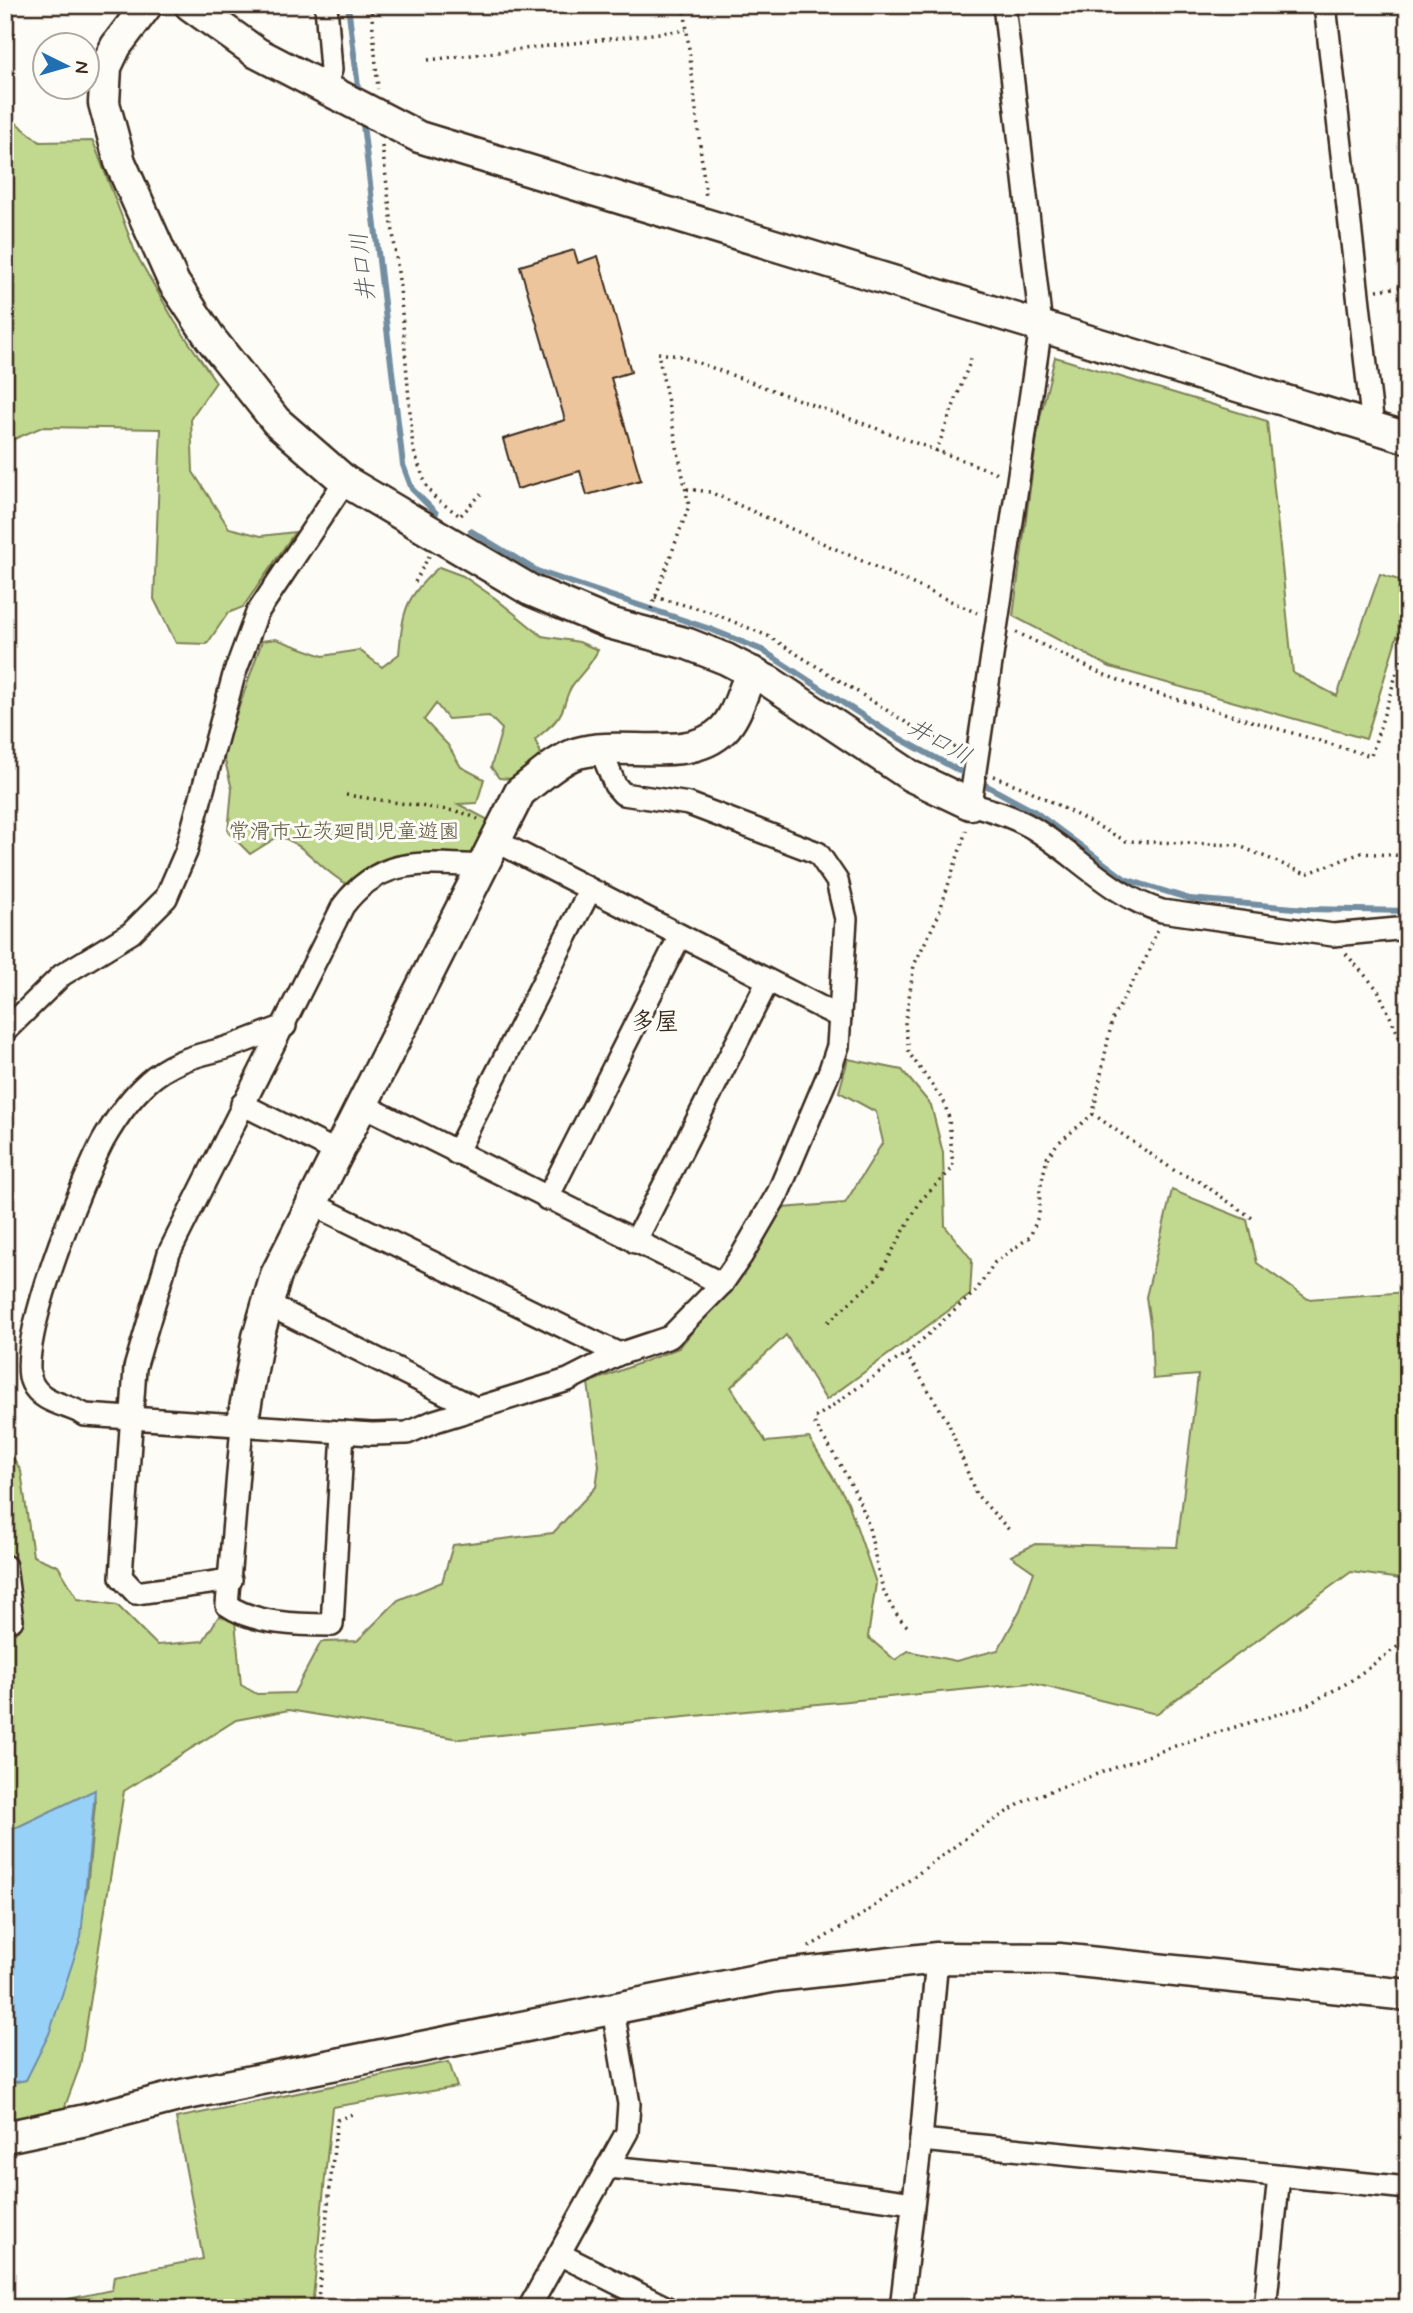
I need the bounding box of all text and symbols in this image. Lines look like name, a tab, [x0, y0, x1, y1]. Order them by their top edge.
north arrow	[32, 32, 102, 102]
text: N	[68, 60, 94, 75]
water label: 井口川	[345, 231, 383, 303]
water label: 井口川	[902, 713, 976, 773]
park label: 常滑市立茨廻間児童遊園	[229, 818, 460, 846]
district label: 多屋	[631, 1007, 679, 1038]

